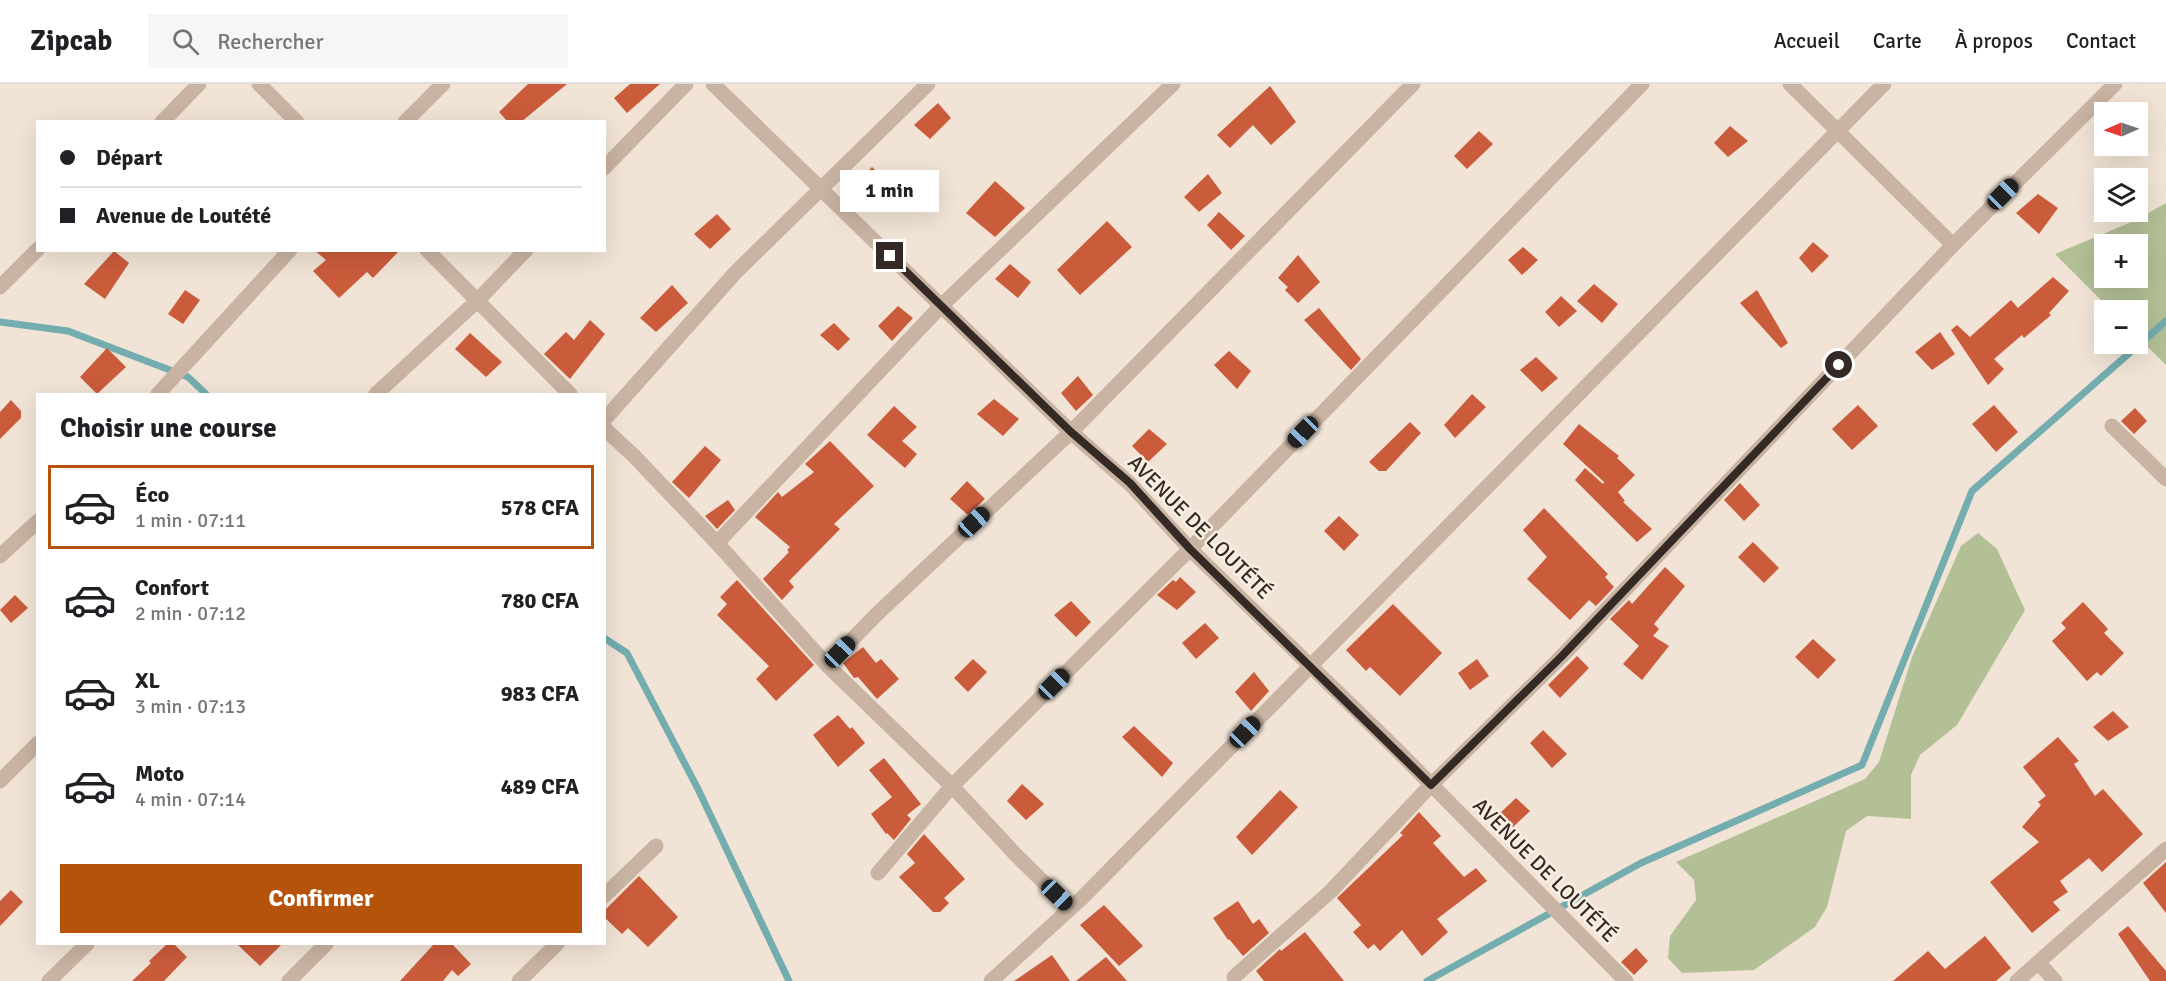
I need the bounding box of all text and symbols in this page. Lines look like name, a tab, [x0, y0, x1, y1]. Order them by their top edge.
search box	[148, 14, 568, 68]
text: Zipcab	[30, 24, 112, 58]
icon: search	[169, 25, 202, 58]
text: Rechercher	[217, 28, 324, 55]
text: Accueil	[1774, 28, 1840, 54]
text: Carte	[1873, 28, 1922, 54]
text: À propos	[1955, 28, 2033, 54]
text: Contact	[2066, 28, 2136, 54]
north arrow	[2094, 102, 2148, 156]
map controls	[2094, 102, 2148, 354]
text: Départ	[96, 144, 163, 171]
button: layers	[2094, 168, 2148, 222]
callout: 1 min	[840, 169, 940, 211]
car	[1984, 175, 2022, 213]
text: 1 min	[865, 178, 914, 203]
text: Avenue de Loutété	[96, 202, 271, 229]
button: +	[2094, 234, 2148, 288]
route end	[876, 242, 903, 269]
button: −	[2094, 300, 2148, 354]
route start	[1825, 351, 1852, 378]
text: Choisir une course	[60, 412, 277, 445]
car	[1284, 413, 1322, 451]
street label: AVENUE DE LOUTÉTÉ	[1122, 449, 1278, 605]
icon: car	[63, 480, 117, 534]
text: Éco	[135, 481, 169, 508]
text: 578 CFA	[501, 494, 579, 521]
car	[955, 503, 993, 541]
text: 1 min · 07:11	[135, 508, 246, 533]
icon: car	[63, 573, 117, 627]
text: Confort	[135, 574, 209, 601]
text: 780 CFA	[501, 587, 579, 614]
text: 2 min · 07:12	[135, 601, 246, 626]
car	[821, 633, 859, 671]
car	[1035, 665, 1073, 703]
icon: car	[63, 666, 117, 720]
text: XL	[135, 667, 160, 694]
text: 983 CFA	[501, 680, 579, 707]
text: 3 min · 07:13	[135, 694, 246, 719]
car	[1226, 713, 1264, 751]
icon: car	[63, 759, 117, 813]
text: Moto	[135, 760, 184, 787]
text: 489 CFA	[501, 773, 579, 800]
text: 4 min · 07:14	[135, 787, 246, 812]
street label: AVENUE DE LOUTÉTÉ	[1467, 792, 1623, 948]
button: Confirmer	[60, 864, 582, 933]
car	[1038, 876, 1076, 914]

